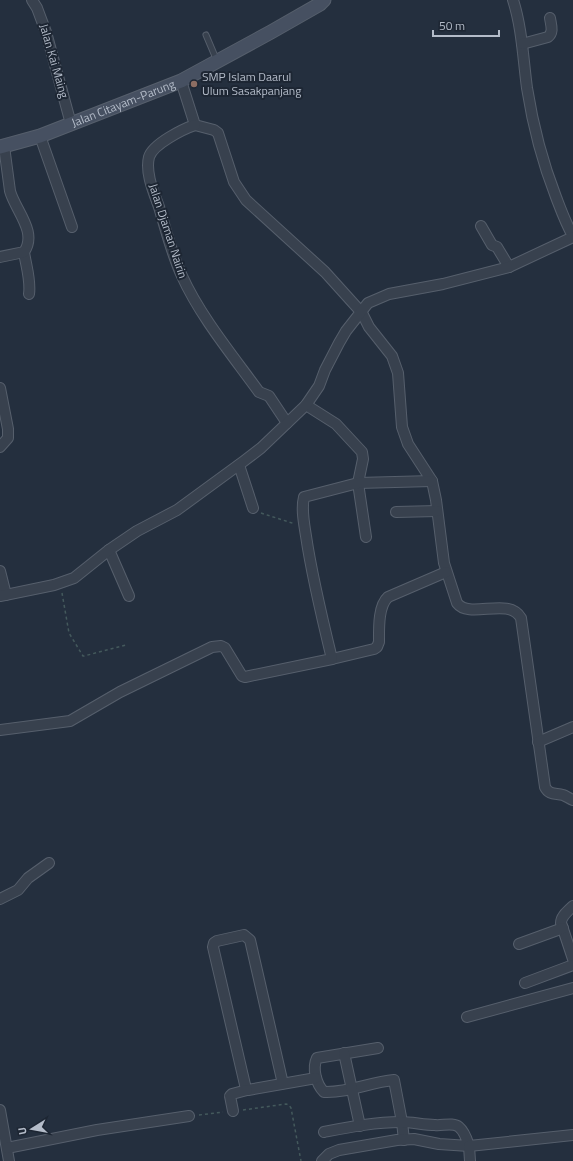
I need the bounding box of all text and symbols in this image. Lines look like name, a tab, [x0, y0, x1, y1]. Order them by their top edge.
scale bar	[433, 12, 499, 38]
text: 50 m	[439, 16, 465, 35]
street label: Jalan Kai Maing	[35, 21, 74, 100]
place label: SMP Islam Daarul Ulum Sasakpanjang	[202, 67, 301, 100]
street label: Jalan Citayam-Parung	[69, 74, 178, 132]
marker: SMP Islam Daarul Ulum Sasakpanjang	[189, 79, 199, 89]
street label: Jalan Djaman Nairin	[144, 181, 193, 281]
north arrow	[12, 1109, 52, 1149]
text: U	[14, 1126, 31, 1136]

